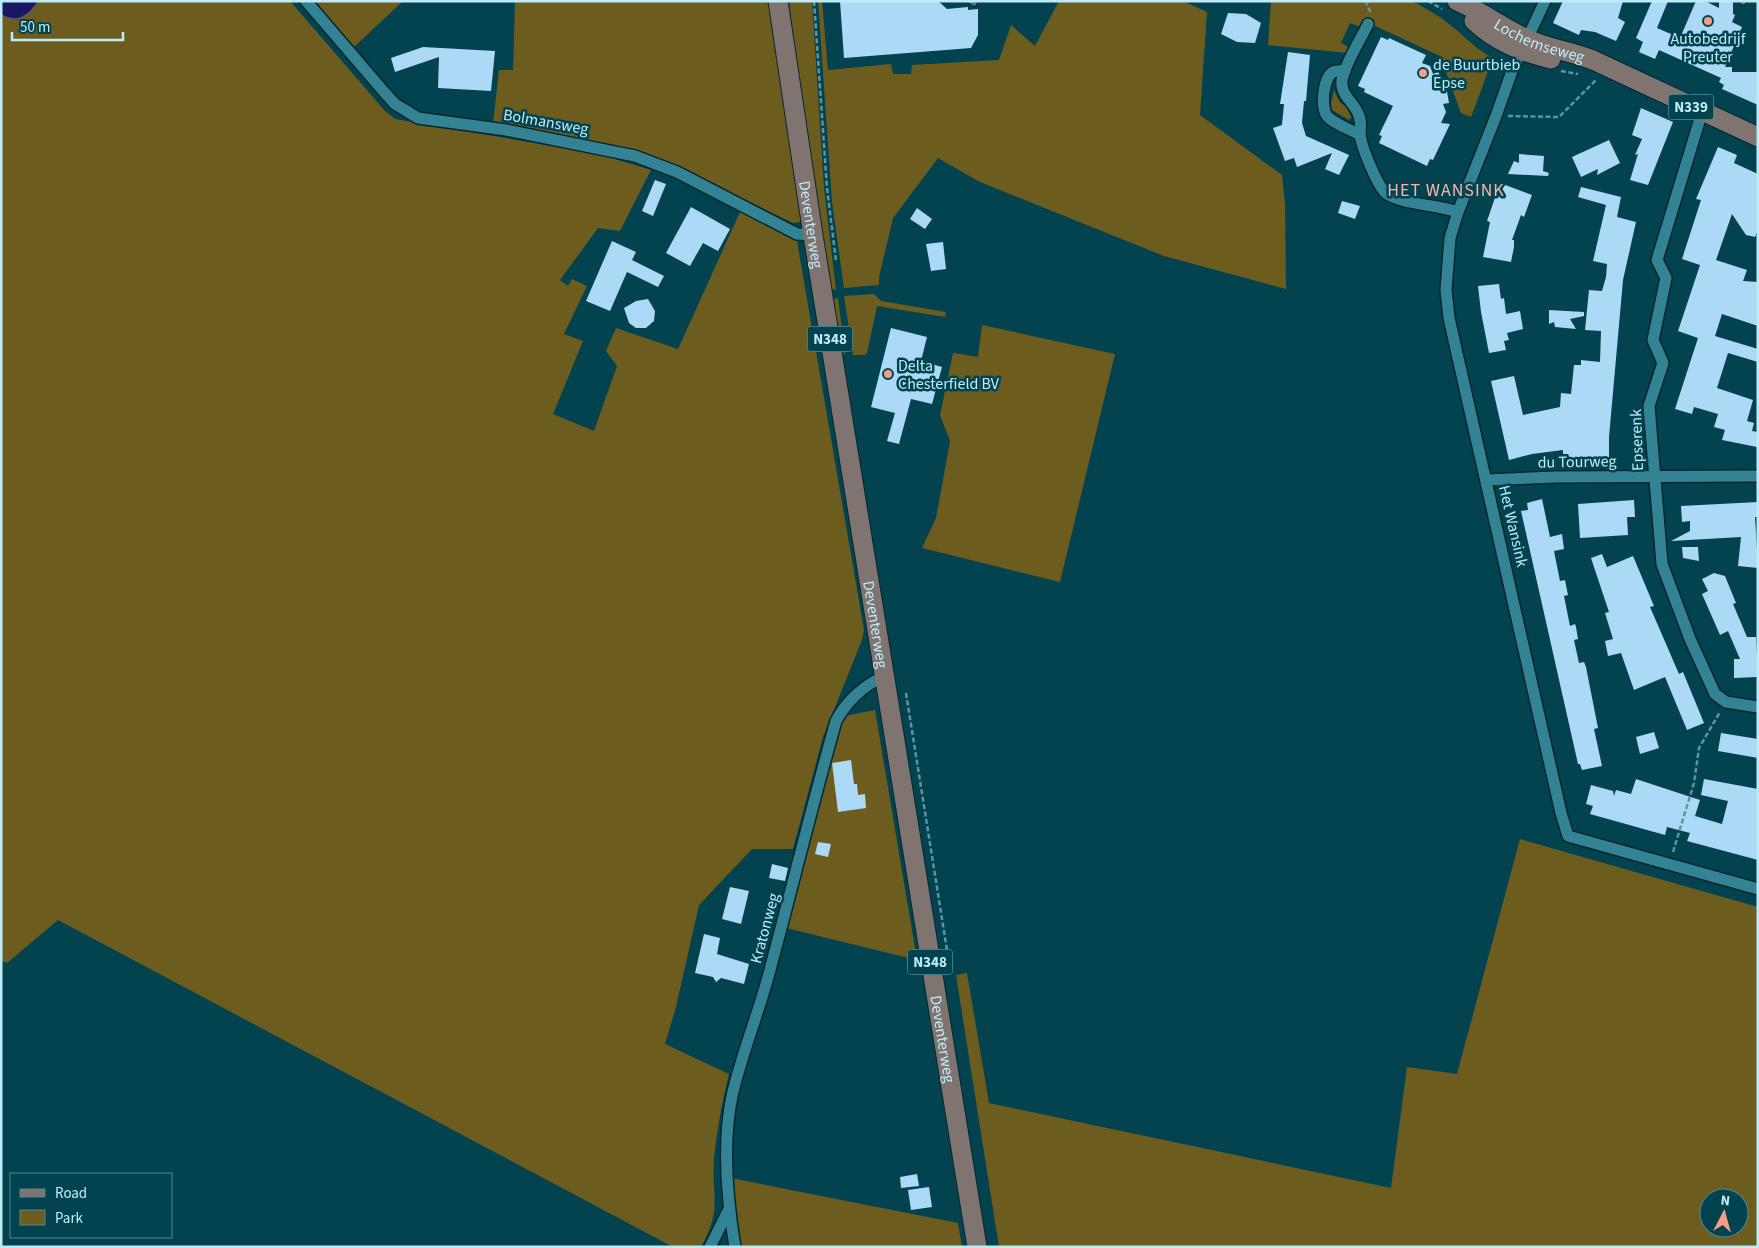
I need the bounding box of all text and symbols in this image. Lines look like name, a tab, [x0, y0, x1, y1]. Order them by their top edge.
scale bar	[12, 10, 124, 42]
street label: Lochemseweg	[1490, 13, 1587, 68]
marker: Autobedrijf Preuter	[1702, 15, 1714, 27]
text: 50 m	[20, 17, 50, 38]
place label: Autobedrijf Preuter	[1671, 28, 1747, 68]
place label: de Buurtbieb Epse	[1433, 54, 1521, 94]
marker: de Buurtbieb Epse	[1417, 67, 1429, 79]
road number: N339	[1668, 94, 1714, 120]
street label: Bolmansweg	[501, 104, 590, 140]
district label: HET WANSINK	[1387, 178, 1505, 203]
street label: Deventerweg	[793, 179, 828, 270]
road number: N348	[808, 326, 852, 352]
place label: Delta Chesterfield BV	[898, 355, 1000, 395]
marker: Delta Chesterfield BV	[882, 368, 894, 380]
street label: Epserenk	[1625, 409, 1649, 471]
street label: du Tourweg	[1537, 450, 1617, 474]
street label: Het Wansink	[1493, 483, 1533, 569]
street label: Deventerweg	[857, 579, 893, 670]
street label: Kratonweg	[745, 891, 785, 966]
road number: N348	[908, 950, 952, 974]
street label: Deventerweg	[924, 994, 960, 1084]
legend	[10, 1173, 172, 1238]
text: Road	[55, 1183, 87, 1204]
north arrow	[1699, 1188, 1749, 1238]
text: N	[1720, 1191, 1731, 1211]
text: Park	[55, 1208, 84, 1229]

